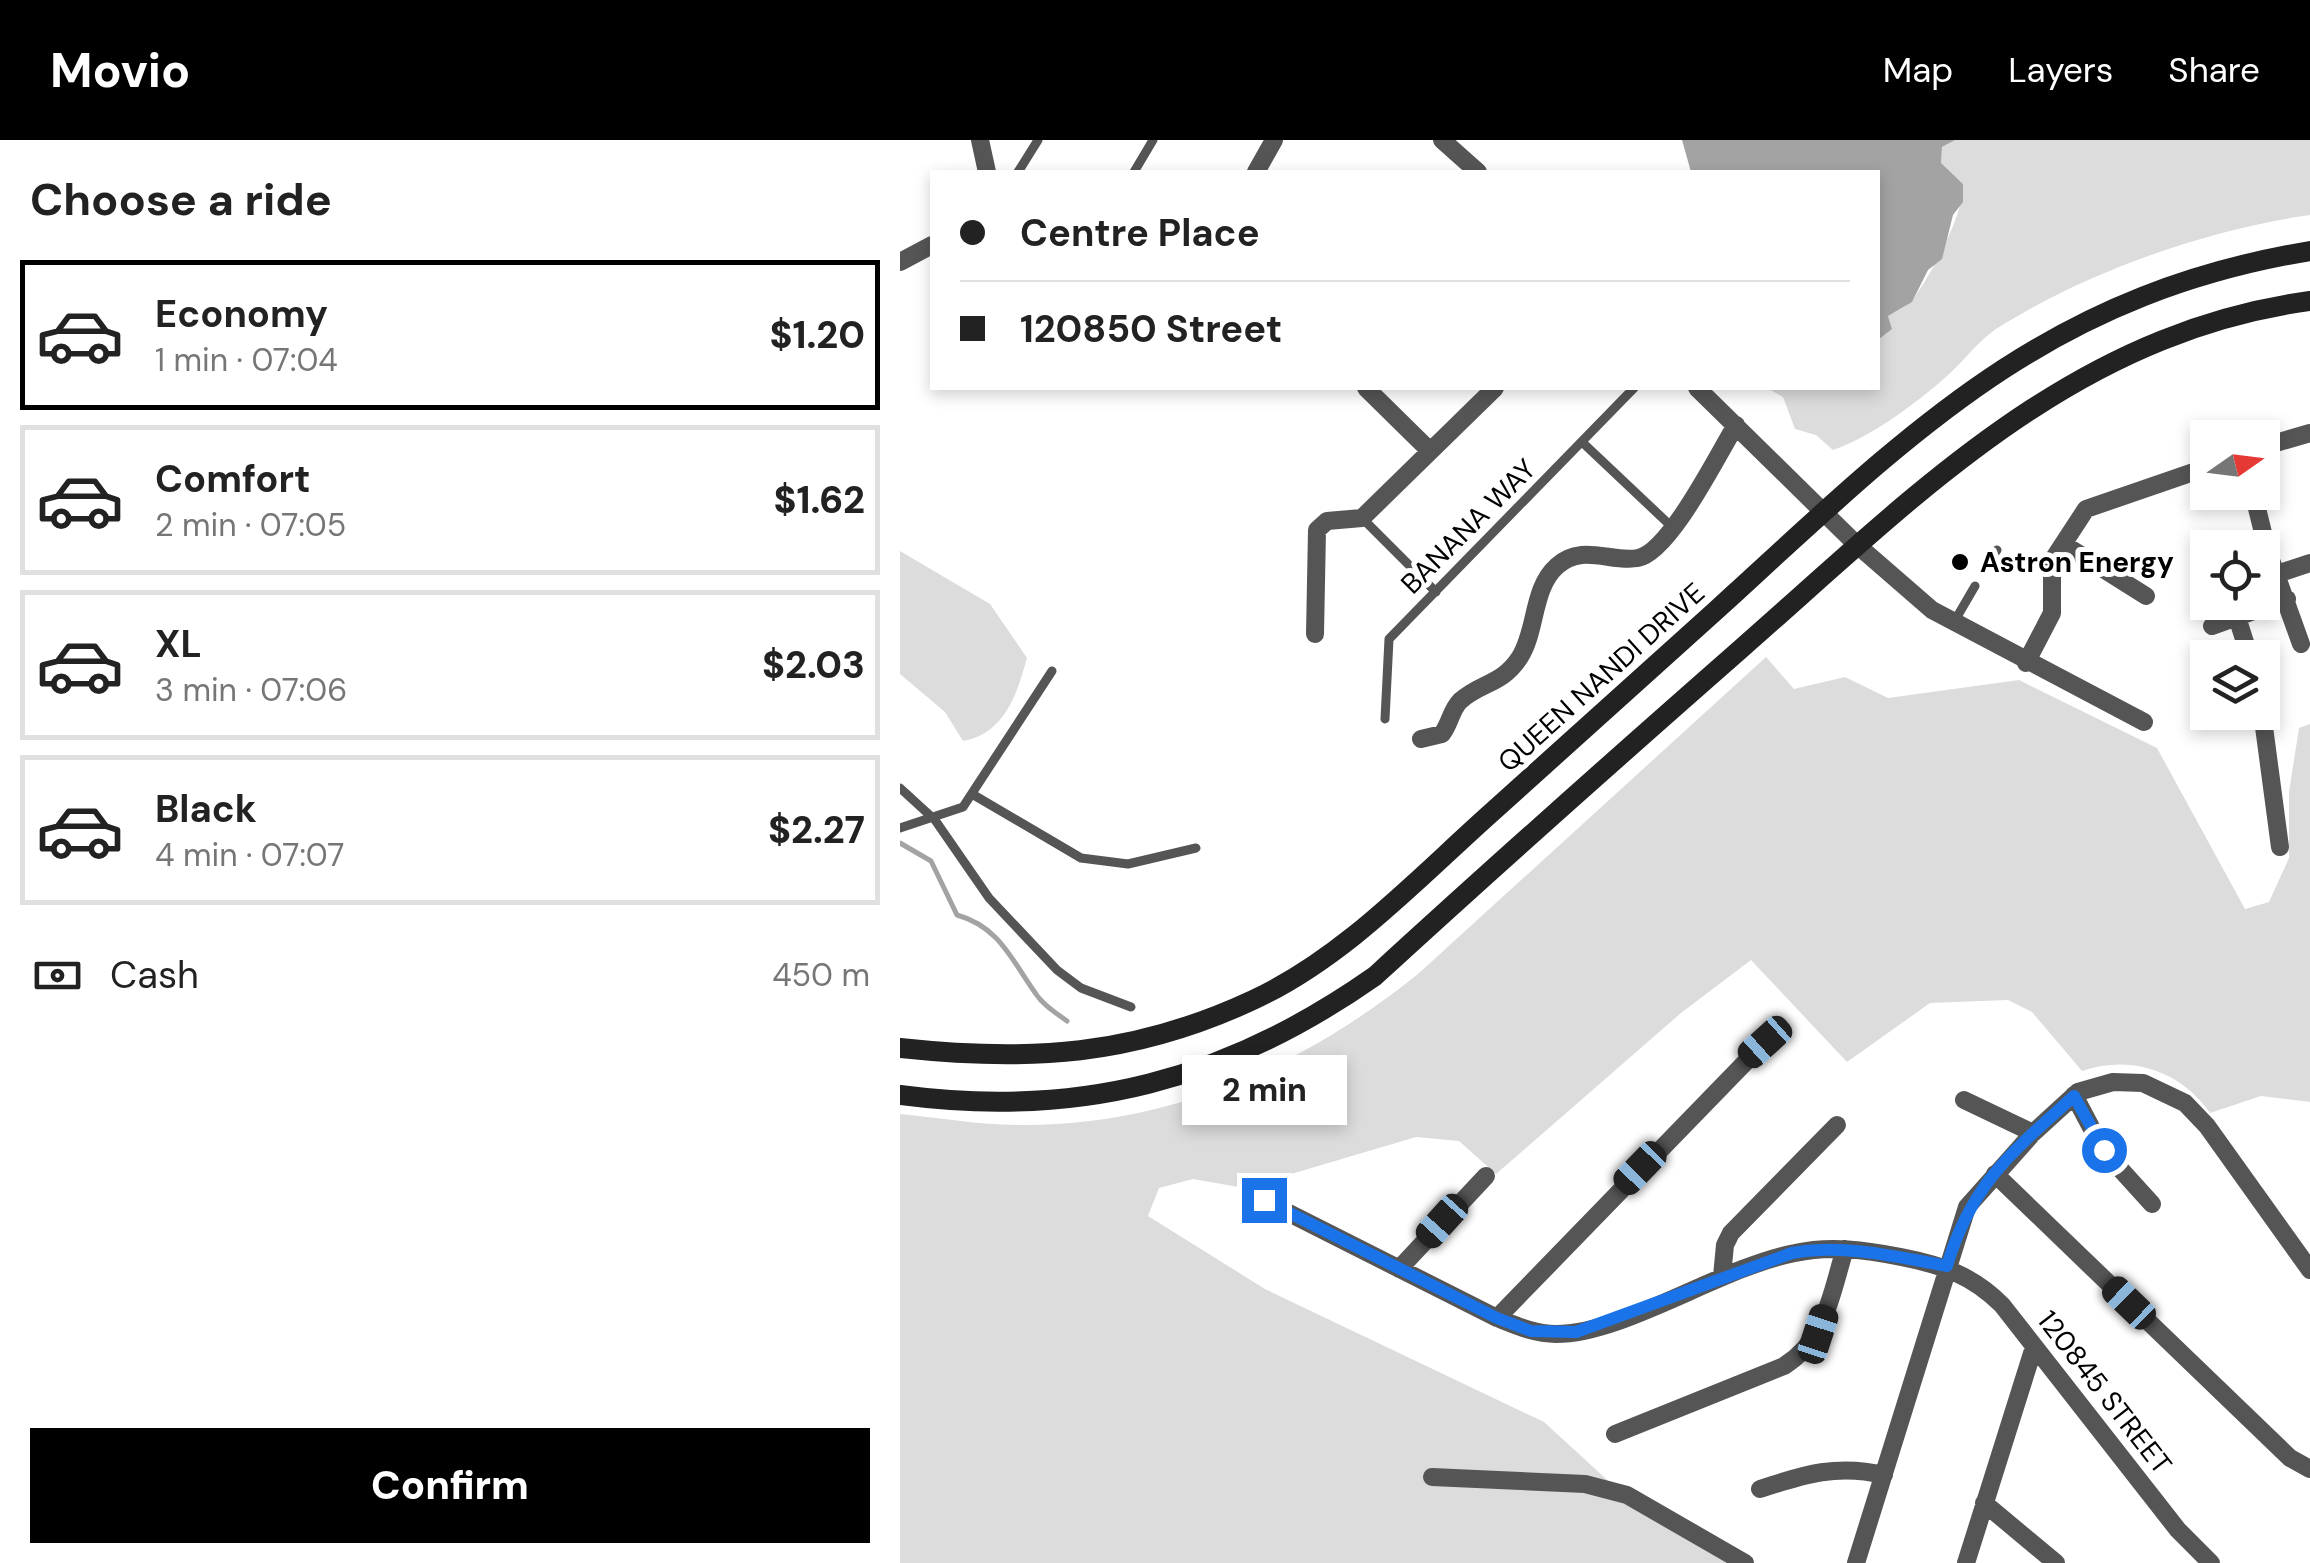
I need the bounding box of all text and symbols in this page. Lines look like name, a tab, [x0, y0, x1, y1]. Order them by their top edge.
text: Movio	[50, 39, 190, 102]
text: Map	[1883, 47, 1953, 93]
text: Layers	[2008, 47, 2113, 93]
text: Share	[2168, 47, 2260, 93]
text: Choose a ride	[30, 170, 332, 229]
text: Centre Place	[1020, 208, 1260, 258]
text: Economy	[155, 289, 328, 339]
icon: car	[35, 290, 125, 380]
text: 120850 Street	[1020, 304, 1282, 354]
text: $1.20	[769, 310, 865, 360]
text: 1 min · 07:04	[155, 339, 338, 381]
north arrow	[2190, 420, 2280, 510]
map controls	[2190, 420, 2280, 730]
street label: BANANA WAY	[1393, 451, 1544, 602]
text: Comfort	[155, 454, 311, 504]
icon: car	[35, 455, 125, 545]
text: $1.62	[774, 475, 865, 525]
text: 2 min · 07:05	[155, 504, 346, 546]
button: locate	[2190, 530, 2280, 620]
place label: Astron Energy	[1980, 544, 2174, 581]
marker: Astron Energy	[1949, 551, 1971, 573]
street label: QUEEN NANDI DRIVE	[1490, 575, 1713, 780]
text: XL	[155, 619, 202, 669]
icon: car	[35, 620, 125, 710]
text: $2.03	[762, 640, 865, 690]
button: layers	[2190, 640, 2280, 730]
text: 3 min · 07:06	[155, 669, 347, 711]
text: Black	[155, 784, 257, 834]
icon: car	[35, 785, 125, 875]
text: $2.27	[768, 805, 865, 855]
text: 4 min · 07:07	[155, 834, 344, 876]
icon: cash	[30, 948, 85, 1003]
text: Cash	[110, 950, 199, 1000]
text: 450 m	[772, 954, 870, 996]
car	[1733, 1011, 1797, 1073]
callout: 2 min	[1182, 1055, 1346, 1125]
text: 2 min	[1222, 1069, 1307, 1111]
route start	[2082, 1128, 2127, 1173]
car	[1608, 1136, 1672, 1200]
route end	[1242, 1178, 1287, 1223]
car	[1411, 1189, 1473, 1253]
car	[2097, 1271, 2161, 1335]
car	[1794, 1301, 1842, 1367]
street label: 120845 STREET	[2029, 1303, 2180, 1482]
button: Confirm	[30, 1428, 870, 1543]

